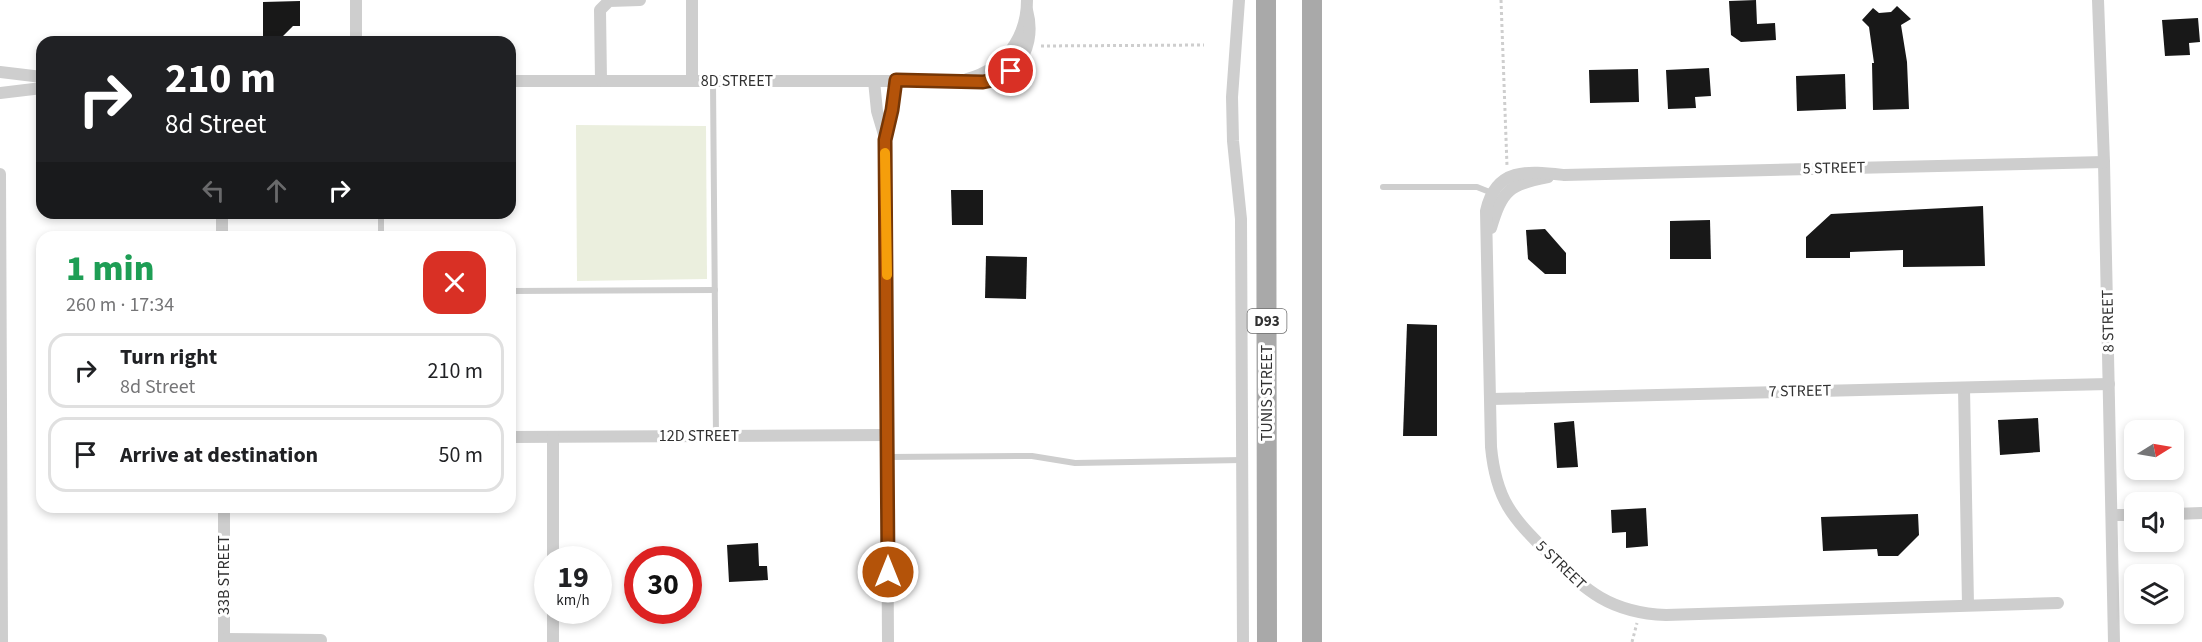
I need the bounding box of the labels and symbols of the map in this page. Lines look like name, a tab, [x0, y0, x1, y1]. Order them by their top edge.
pin	[985, 45, 1036, 96]
street label: 8D STREET	[701, 70, 774, 92]
street label: 5 STREET	[1803, 156, 1866, 180]
street label: 8 STREET	[2096, 289, 2120, 352]
road number: D93	[1248, 309, 1286, 333]
street label: TUNIS STREET	[1256, 344, 1278, 441]
street label: 7 STREET	[1769, 379, 1832, 403]
north arrow	[2124, 420, 2184, 480]
street label: 12D STREET	[659, 425, 740, 447]
street label: 33B STREET	[213, 535, 235, 615]
street label: 5 STREET	[1531, 535, 1591, 595]
position arrow	[856, 540, 920, 604]
speed limit sign: 30	[624, 546, 702, 624]

